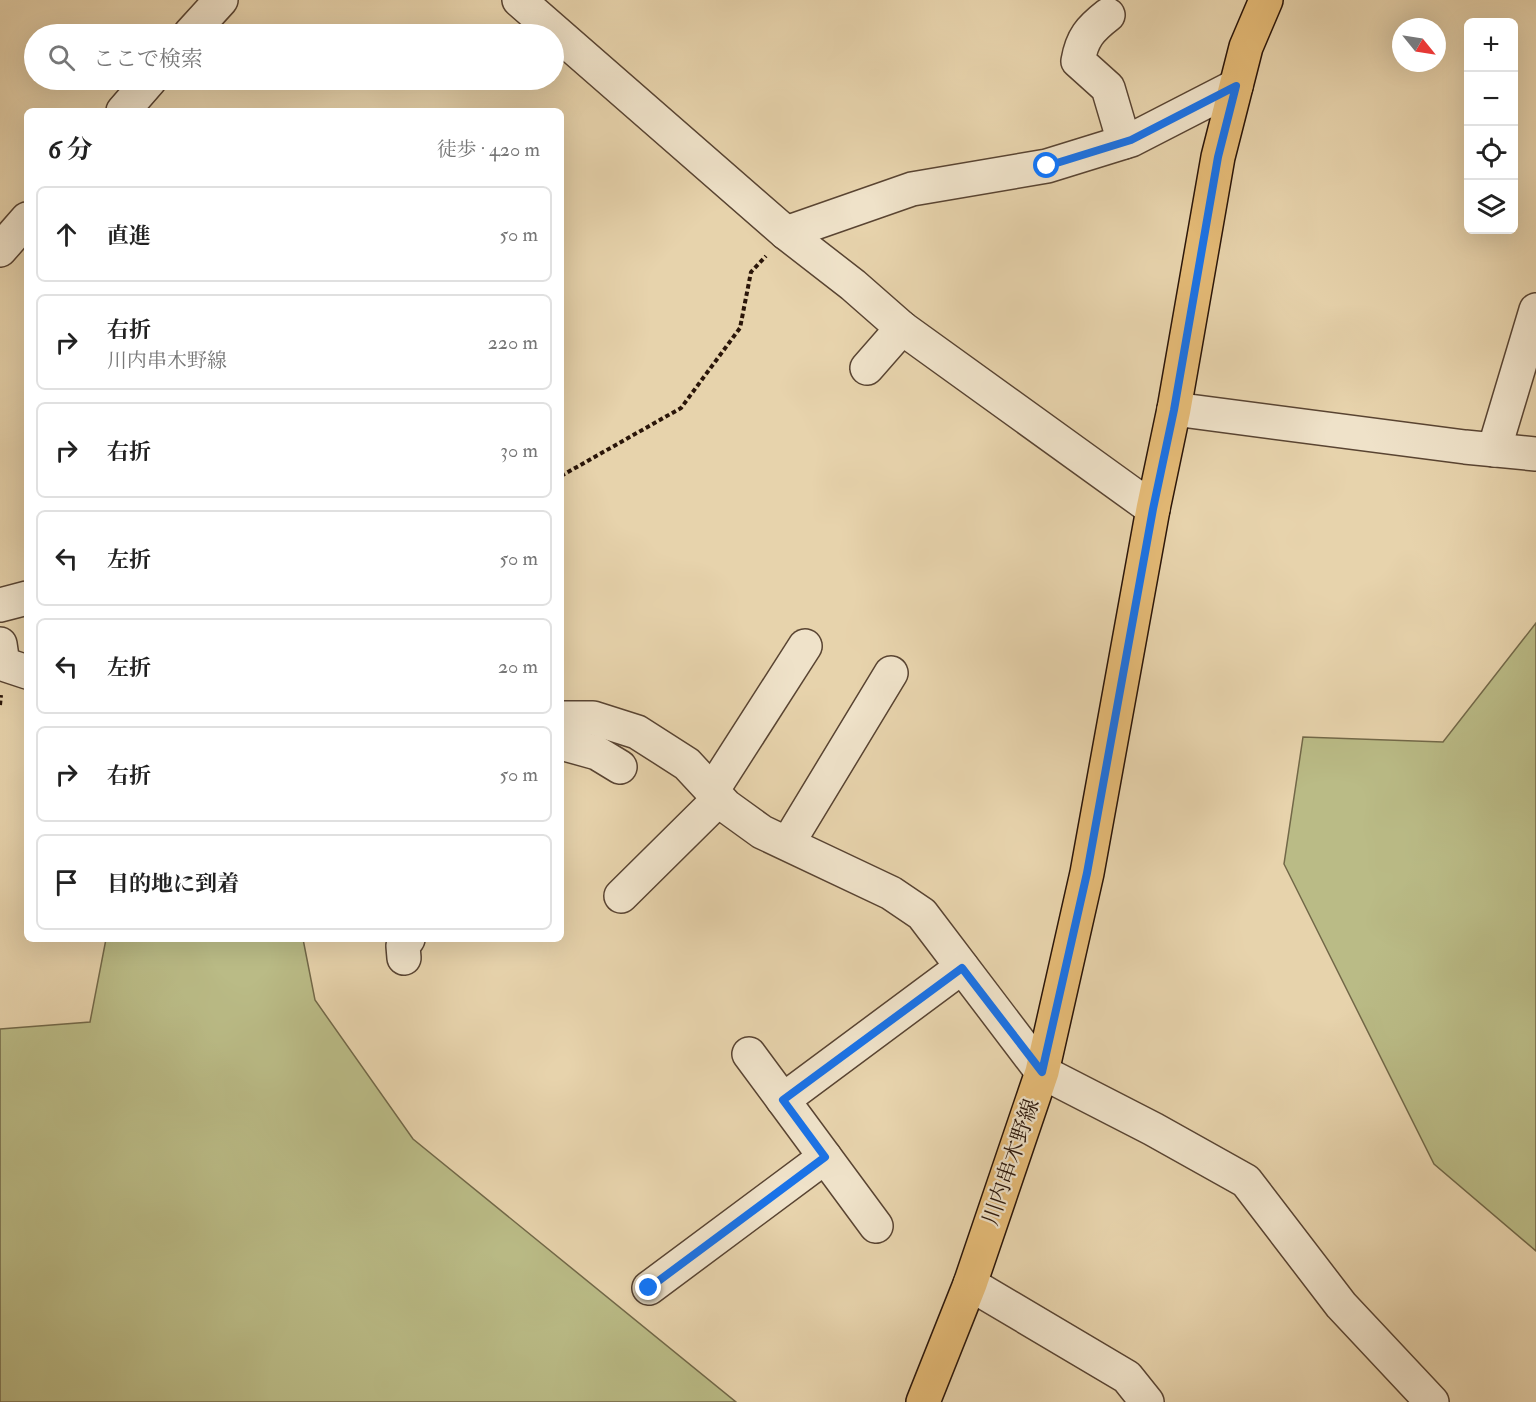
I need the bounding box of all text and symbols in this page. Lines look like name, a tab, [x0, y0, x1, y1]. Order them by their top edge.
north arrow	[1392, 18, 1446, 72]
map controls	[1464, 18, 1518, 234]
button: +	[1464, 18, 1518, 72]
search box	[24, 24, 564, 90]
icon: search	[45, 41, 78, 74]
text: ここで検索	[93, 45, 203, 73]
button: −	[1464, 72, 1518, 126]
button: locate	[1464, 126, 1518, 180]
text: 6 分	[48, 134, 93, 166]
text: 徒歩 · 420 m	[437, 137, 540, 162]
route start	[1033, 152, 1059, 178]
button: layers	[1464, 180, 1518, 234]
icon: ahead	[50, 218, 83, 251]
text: 直進	[107, 222, 151, 250]
text: 50 m	[499, 222, 538, 247]
text: 右折	[107, 316, 151, 344]
icon: right	[50, 326, 83, 359]
text: 220 m	[488, 330, 538, 355]
text: 川内串木野線	[107, 348, 227, 373]
icon: right	[50, 434, 83, 467]
text: 右折	[107, 438, 151, 466]
text: 30 m	[500, 438, 538, 463]
icon: left	[50, 542, 83, 575]
text: 左折	[107, 546, 151, 574]
text: 50 m	[499, 546, 538, 571]
icon: left	[50, 650, 83, 683]
text: 左折	[107, 654, 151, 682]
text: 20 m	[498, 654, 538, 679]
icon: right	[50, 758, 83, 791]
text: 右折	[107, 762, 151, 790]
text: 50 m	[499, 762, 538, 787]
icon: arrive	[50, 866, 83, 899]
text: 目的地に到着	[107, 870, 239, 898]
street label: 川内串木野線	[976, 1095, 1046, 1229]
route end	[635, 1274, 661, 1300]

